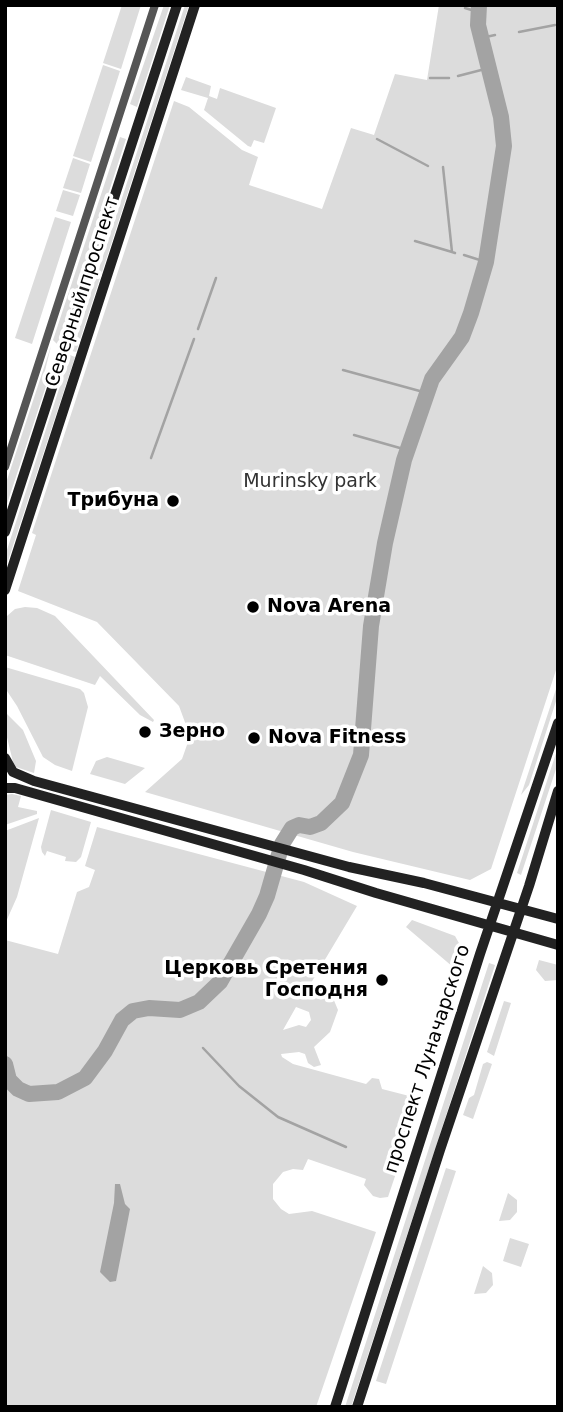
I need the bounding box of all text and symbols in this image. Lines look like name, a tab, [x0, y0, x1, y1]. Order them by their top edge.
street label: Северный проспект	[41, 194, 125, 390]
park label: Murinsky park	[243, 471, 377, 493]
place label: Трибуна	[68, 490, 159, 512]
marker: Трибуна	[165, 493, 181, 509]
place label: Nova Arena	[267, 596, 391, 618]
marker: Nova Arena	[245, 599, 261, 615]
place label: Зерно	[159, 721, 225, 743]
marker: Зерно	[137, 724, 153, 740]
place label: Nova Fitness	[268, 727, 406, 749]
marker: Nova Fitness	[246, 730, 262, 746]
street label: проспект Луначарского	[380, 942, 476, 1176]
place label: Церковь Сретения Господня	[164, 958, 368, 1002]
marker: Церковь Сретения Господня	[374, 972, 390, 988]

